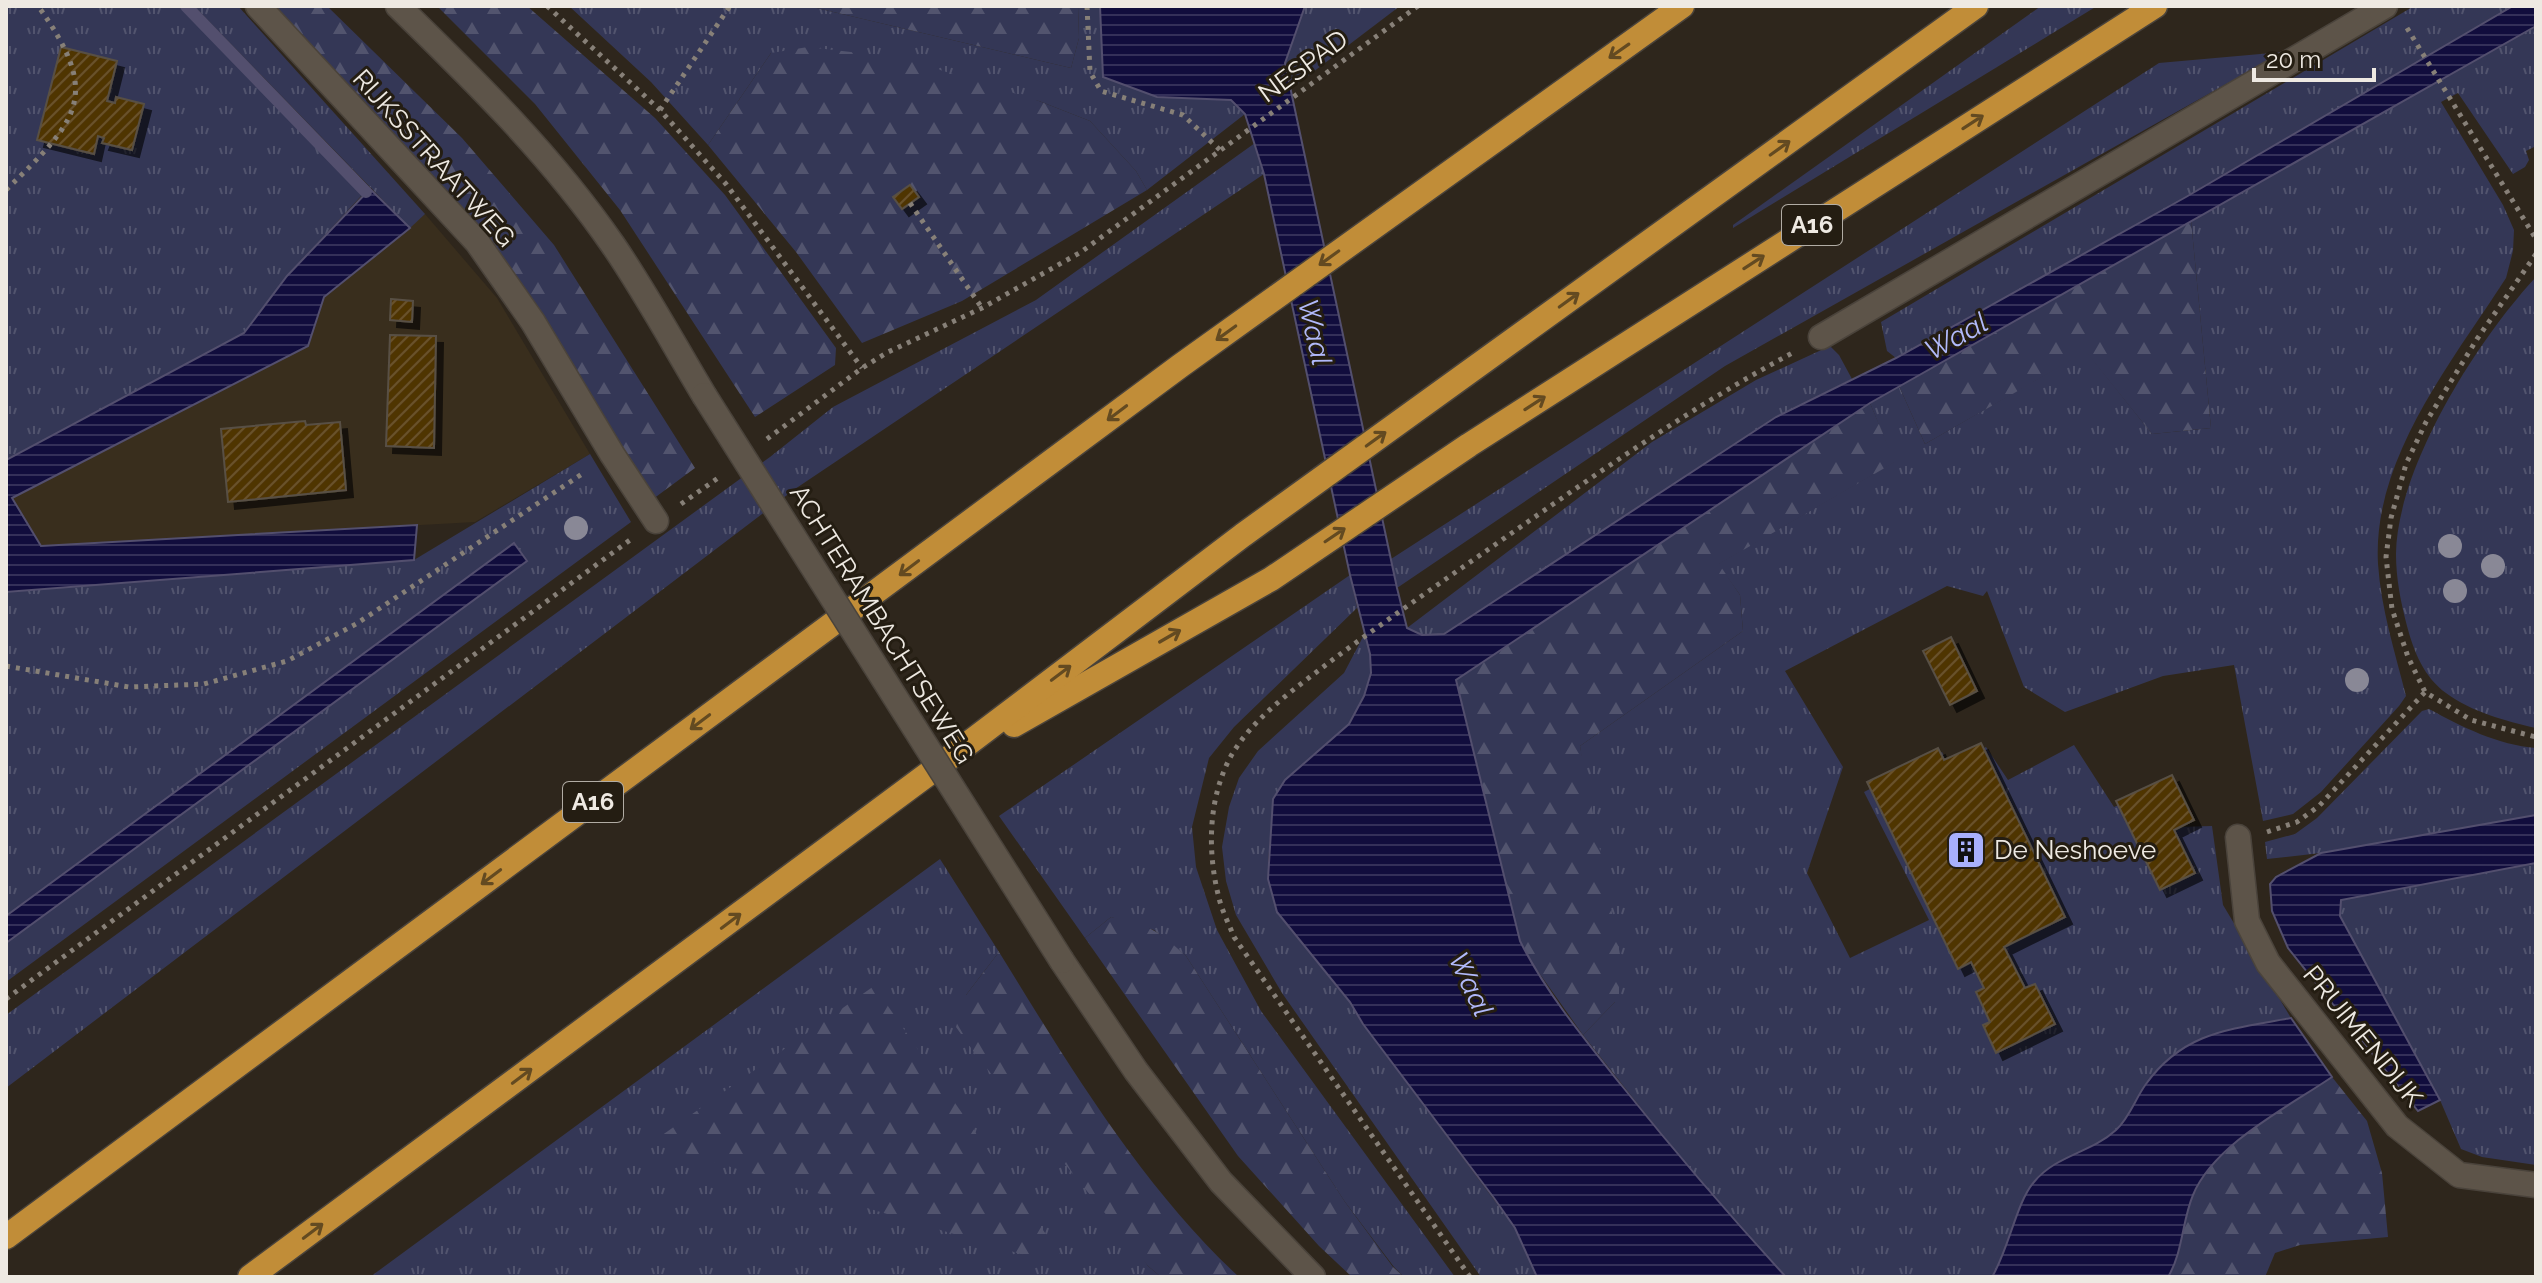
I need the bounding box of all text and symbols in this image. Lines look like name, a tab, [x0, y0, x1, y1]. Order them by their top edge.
street label: NESPAD	[1253, 24, 1353, 108]
scale bar	[2254, 32, 2374, 82]
one-way arrow	[1608, 43, 1630, 59]
text: 20 m	[2266, 45, 2321, 74]
street label: RIJKSSTRAATWEG	[347, 63, 521, 253]
one-way arrow	[1961, 114, 1983, 131]
one-way arrow	[1769, 139, 1790, 156]
road number: A16	[1782, 205, 1842, 245]
one-way arrow	[1319, 250, 1341, 266]
one-way arrow	[1742, 254, 1764, 271]
one-way arrow	[1558, 291, 1579, 308]
water label: Waal	[1291, 296, 1338, 369]
water label: Waal	[1919, 306, 1994, 367]
one-way arrow	[1216, 324, 1237, 341]
one-way arrow	[1523, 394, 1545, 411]
one-way arrow	[1107, 404, 1129, 421]
one-way arrow	[1365, 430, 1387, 447]
street label: ACHTERAMBACHTSEWEG	[784, 479, 980, 769]
one-way arrow	[1324, 527, 1346, 543]
one-way arrow	[898, 559, 920, 576]
one-way arrow	[1158, 628, 1181, 644]
one-way arrow	[1050, 665, 1071, 682]
one-way arrow	[690, 714, 711, 731]
road number: A16	[563, 782, 623, 822]
building icon: De Neshoeve	[1945, 829, 1987, 871]
place label: De Neshoeve	[1994, 835, 2156, 865]
one-way arrow	[481, 869, 502, 886]
one-way arrow	[719, 912, 741, 929]
water label: Waal	[1441, 947, 1500, 1022]
street label: PRUIMENDIJK	[2297, 960, 2429, 1113]
one-way arrow	[511, 1067, 532, 1084]
one-way arrow	[302, 1222, 323, 1239]

